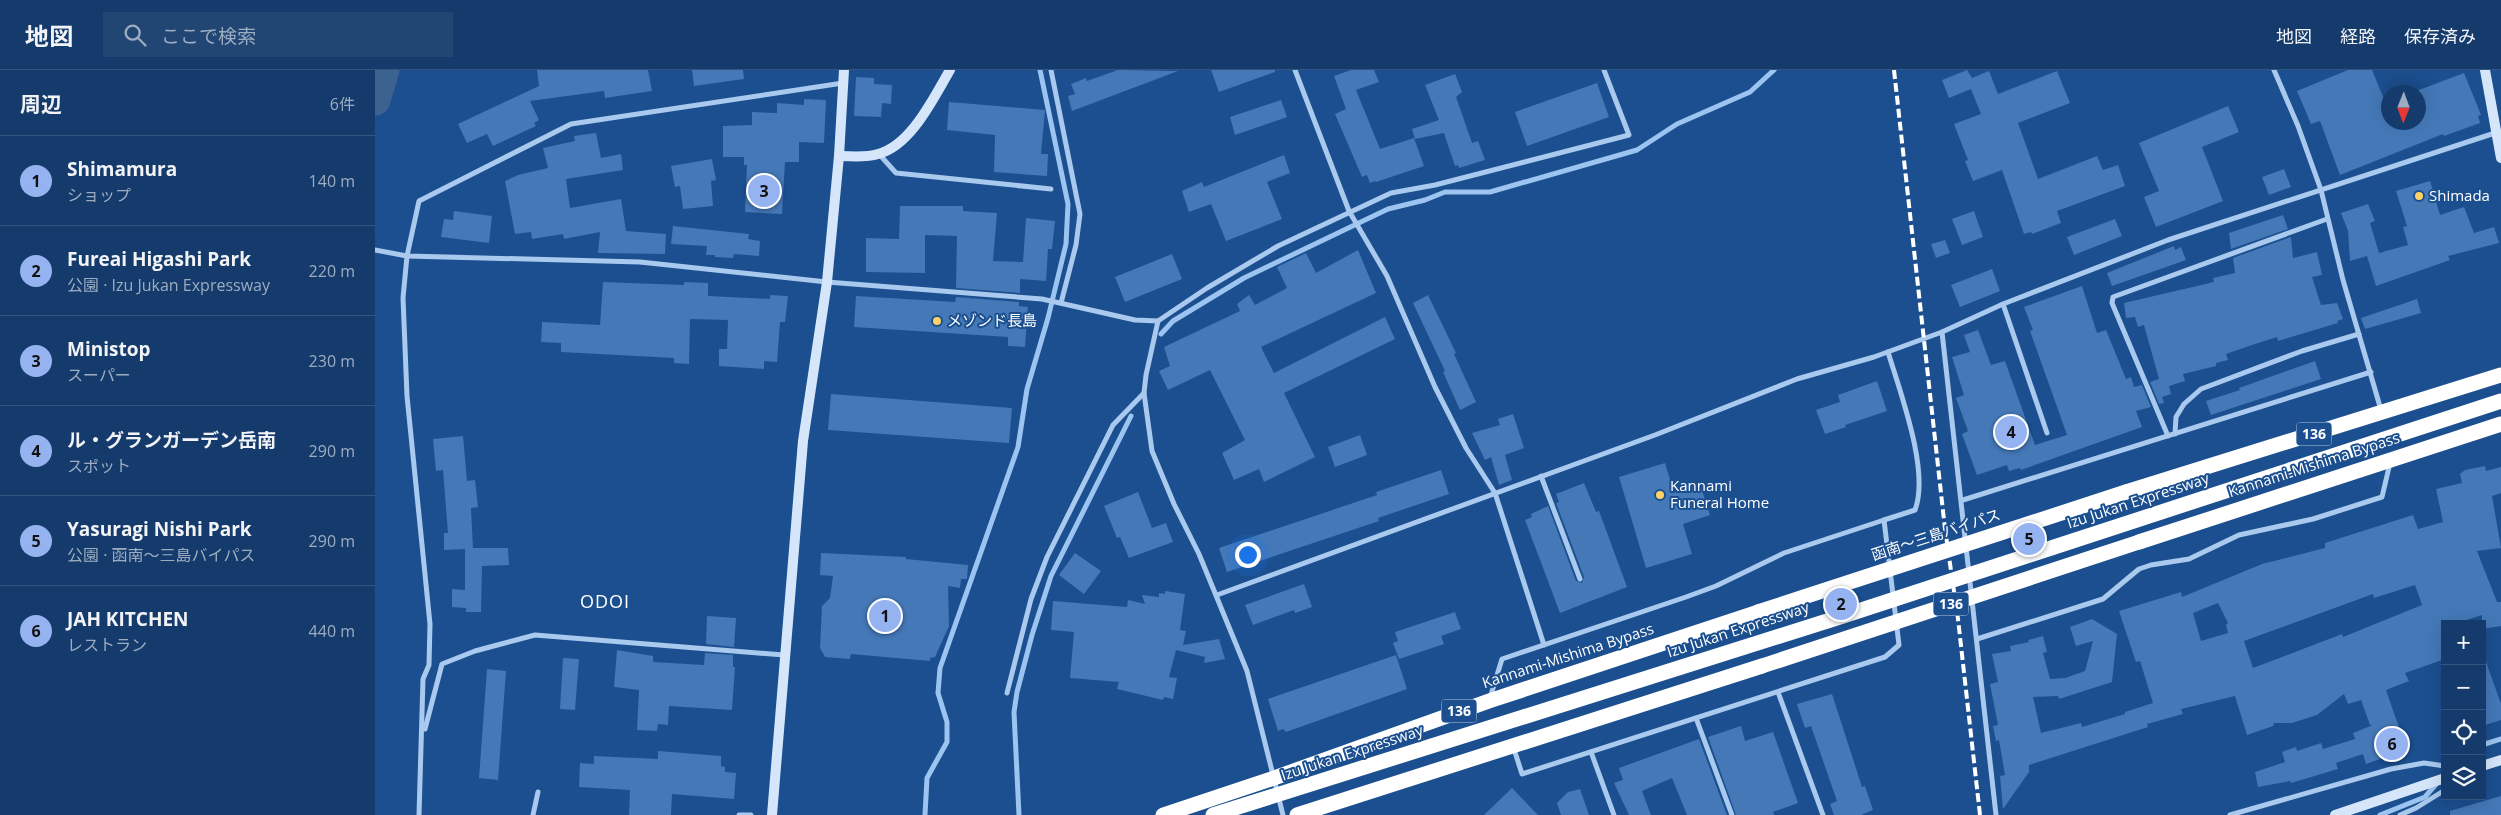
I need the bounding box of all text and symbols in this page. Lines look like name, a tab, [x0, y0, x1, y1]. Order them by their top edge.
search box	[103, 12, 453, 57]
text: 地図	[25, 19, 73, 52]
icon: search	[121, 21, 149, 49]
text: ここで検索	[161, 23, 256, 49]
text: 地図	[2276, 24, 2312, 48]
text: 経路	[2340, 24, 2376, 48]
text: 保存済み	[2404, 24, 2476, 48]
north arrow	[2381, 85, 2426, 130]
text: 周辺	[20, 90, 62, 118]
text: 6件	[330, 93, 355, 115]
text: Shimamura	[67, 156, 177, 182]
text: 1	[31, 170, 41, 192]
text: 140 m	[309, 170, 355, 192]
pin: 3	[748, 172, 780, 210]
text: ショップ	[67, 184, 131, 206]
place label: Shimada	[2429, 185, 2490, 205]
marker: Shimada	[2413, 190, 2425, 202]
text: Fureai Higashi Park	[67, 246, 251, 272]
text: 2	[31, 260, 41, 282]
text: 220 m	[309, 260, 355, 282]
text: 公園 · Izu Jukan Expressway	[67, 274, 270, 296]
place label: メゾンド長島	[947, 310, 1037, 330]
marker: メゾンド長島	[931, 315, 943, 327]
text: Ministop	[67, 336, 150, 362]
text: 3	[31, 350, 41, 372]
text: 230 m	[309, 350, 355, 372]
text: スーパー	[67, 364, 131, 386]
pin: 4	[1995, 413, 2027, 451]
road number: 136	[2297, 422, 2331, 446]
text: ル・グランガーデン岳南	[67, 427, 276, 453]
street label: Kannami-Mishima Bypass	[2225, 427, 2402, 501]
text: 4	[31, 440, 41, 462]
text: 290 m	[309, 440, 355, 462]
text: スポット	[67, 455, 131, 477]
street label: Izu Jukan Expressway	[2064, 467, 2212, 533]
place label: Kannami Funeral Home	[1670, 475, 1769, 512]
marker: Kannami Funeral Home	[1654, 489, 1666, 501]
street label: 函南～三島バイパス	[1869, 504, 2003, 564]
text: Yasuragi Nishi Park	[67, 516, 252, 542]
pin: 5	[2013, 520, 2045, 558]
text: 5	[31, 530, 41, 552]
text: 290 m	[309, 530, 355, 552]
your location	[1235, 542, 1261, 568]
text: 公園 · 函南～三島バイパス	[67, 544, 255, 566]
pin: 2	[1825, 585, 1857, 623]
district label: ODOI	[580, 589, 630, 613]
road number: 136	[1933, 592, 1969, 616]
street label: Izu Jukan Expressway	[1664, 596, 1812, 662]
pin: 1	[869, 597, 901, 635]
text: JAH KITCHEN	[67, 606, 189, 632]
street label: Kannami-Mishima Bypass	[1479, 618, 1656, 692]
text: 6	[31, 620, 41, 642]
text: 440 m	[309, 620, 355, 642]
map controls	[2441, 620, 2486, 800]
button: +	[2441, 620, 2486, 665]
text: レストラン	[67, 634, 147, 656]
button: −	[2441, 665, 2486, 710]
road number: 136	[1441, 700, 1477, 722]
button: locate	[2441, 710, 2486, 755]
street label: Izu Jukan Expressway	[1278, 719, 1426, 785]
pin: 6	[2376, 725, 2408, 763]
button: layers	[2441, 755, 2486, 800]

